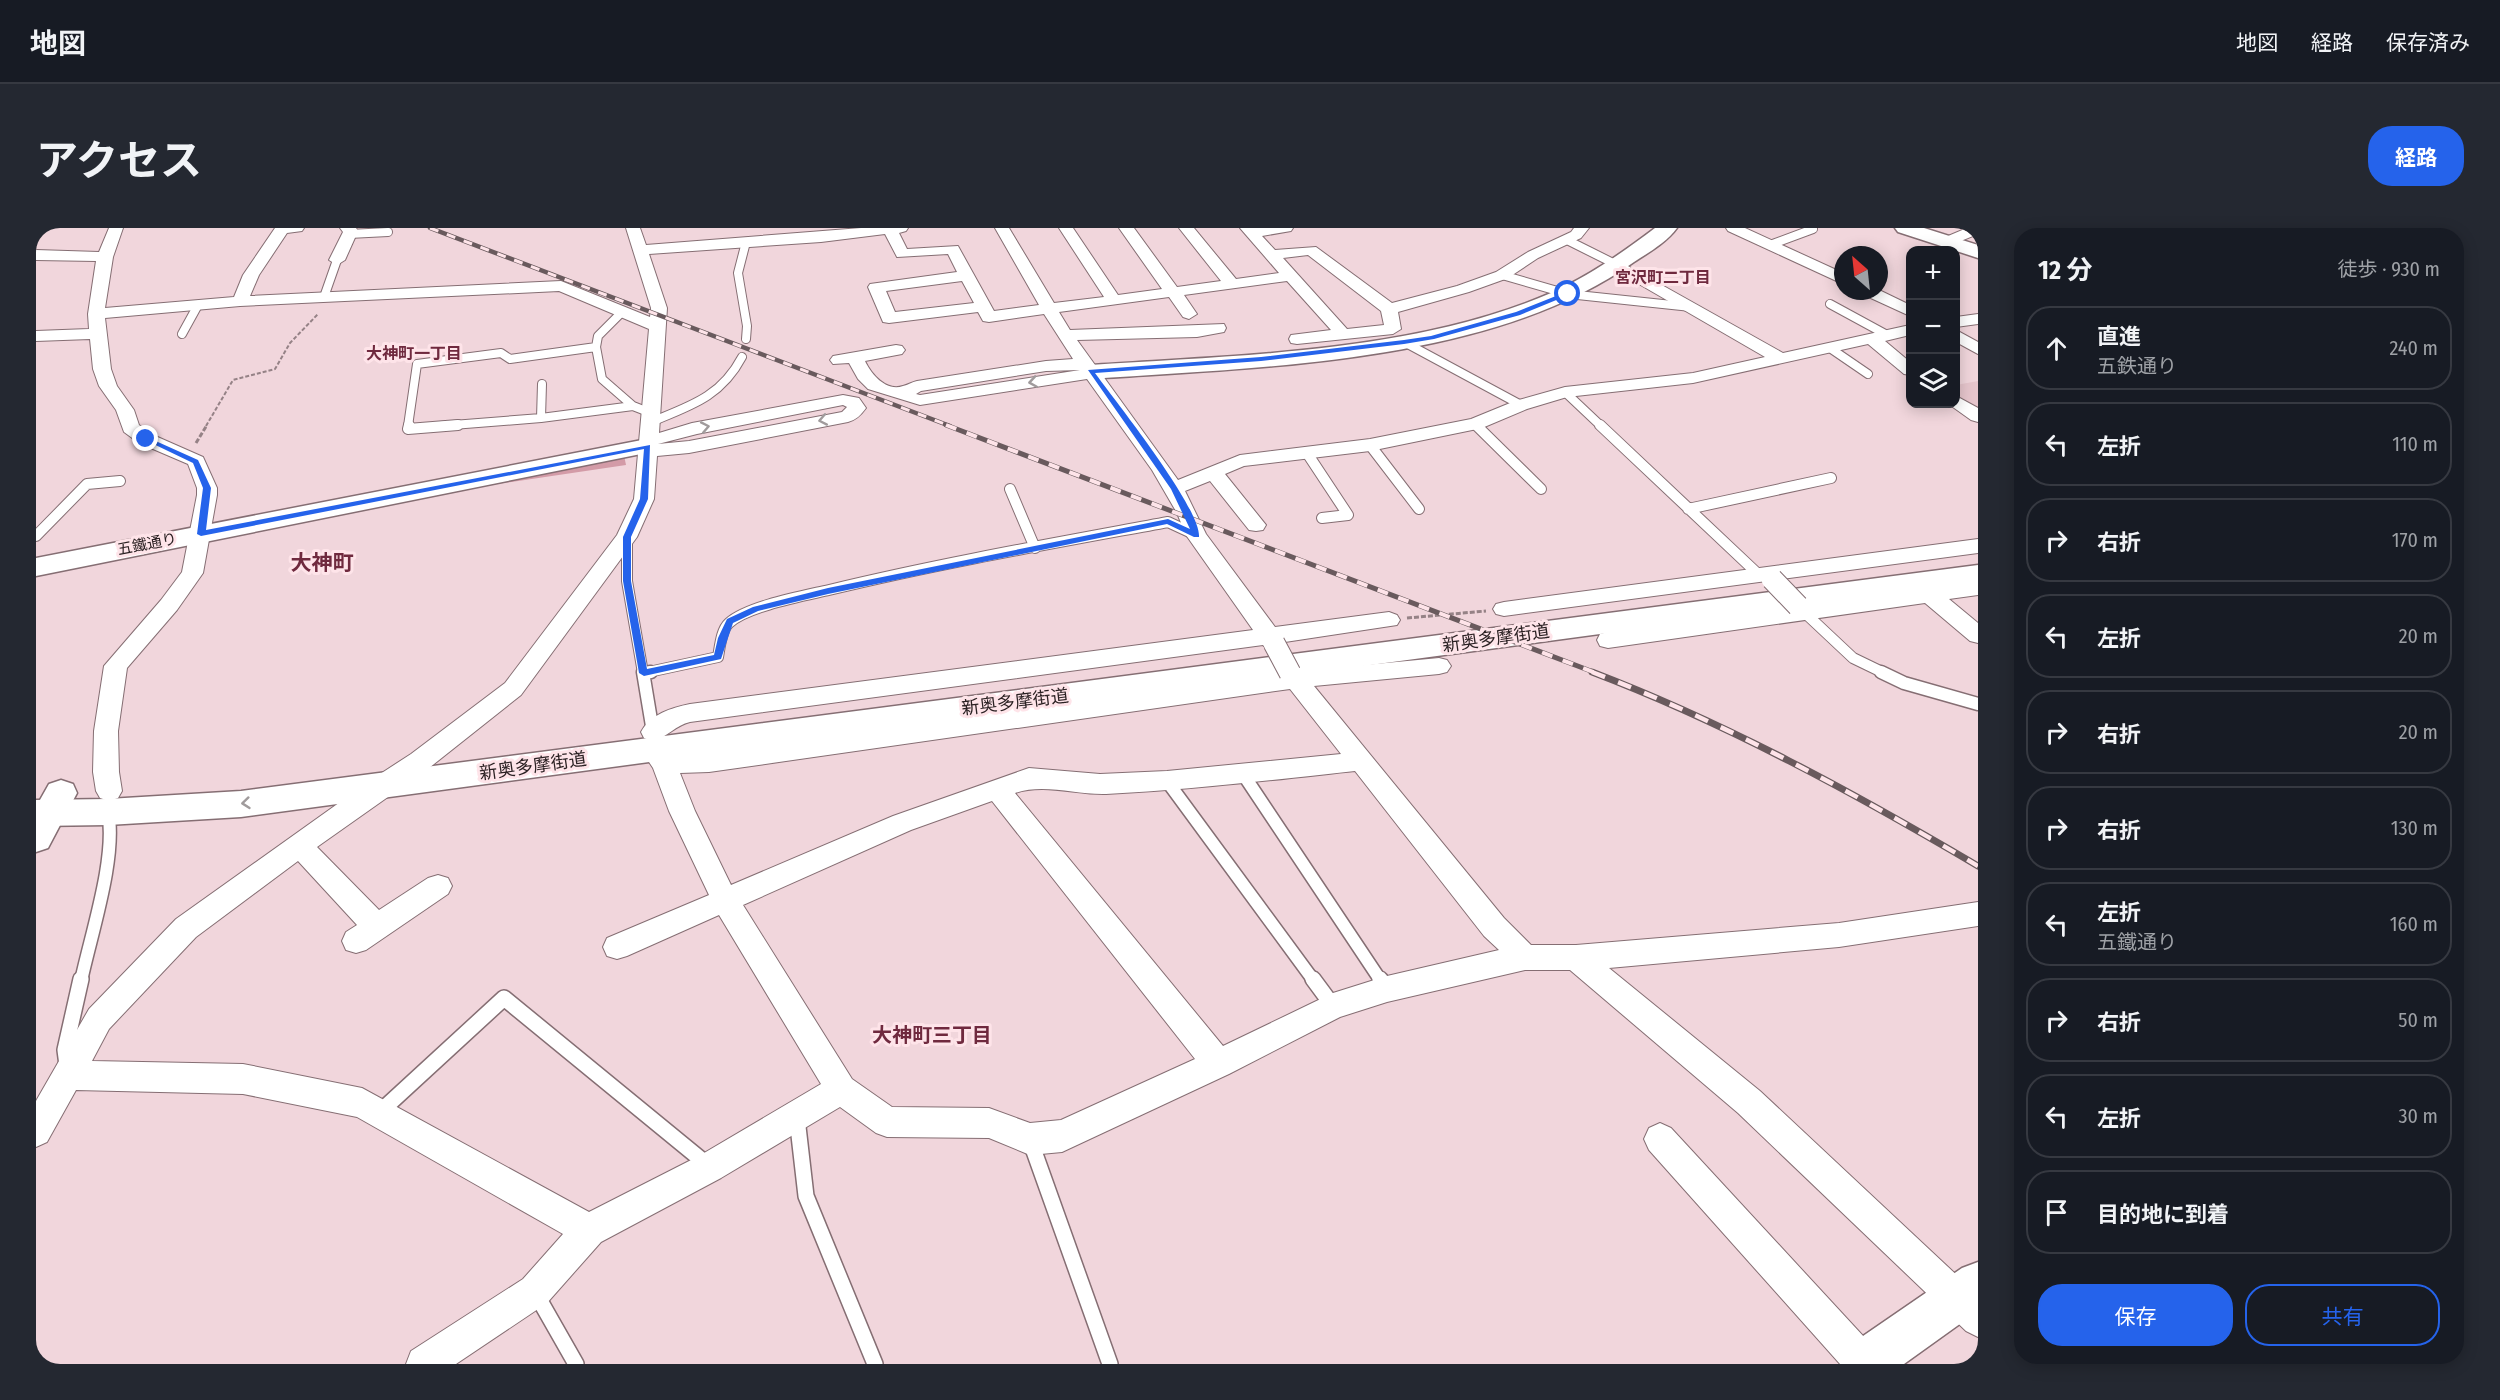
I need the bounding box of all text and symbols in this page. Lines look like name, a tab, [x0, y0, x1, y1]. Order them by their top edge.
text: 地図	[30, 27, 86, 60]
text: 地図	[2236, 30, 2278, 56]
text: 経路	[2311, 30, 2353, 56]
text: 保存済み	[2386, 30, 2470, 56]
button: 経路	[2368, 126, 2464, 186]
text: アクセス	[36, 136, 202, 186]
north arrow	[1834, 246, 1888, 300]
map controls	[1906, 246, 1960, 408]
button: +	[1906, 246, 1960, 300]
text: 12 分	[2038, 255, 2092, 286]
text: 徒歩 · 930 m	[2338, 257, 2440, 281]
district label: 宮沢町二丁目	[1615, 268, 1711, 287]
route start	[1554, 280, 1580, 306]
button: −	[1906, 300, 1960, 354]
text: 直進	[2097, 323, 2141, 350]
icon: ahead	[2040, 332, 2073, 365]
text: 240 m	[2389, 336, 2438, 360]
district label: 大神町一丁目	[366, 344, 462, 363]
button: layers	[1906, 354, 1960, 408]
text: 五鉄通り	[2097, 354, 2177, 378]
one-way arrow	[1029, 376, 1038, 388]
one-way arrow	[819, 413, 829, 426]
one-way arrow	[700, 421, 710, 434]
route end	[132, 425, 158, 451]
icon: left	[2040, 428, 2073, 461]
text: 110 m	[2392, 432, 2438, 456]
text: 左折	[2097, 433, 2141, 460]
icon: right	[2040, 524, 2073, 557]
text: 170 m	[2392, 528, 2438, 552]
street label: 五鐵通り	[116, 529, 178, 559]
text: 右折	[2097, 529, 2141, 556]
district label: 大神町	[291, 550, 354, 576]
street label: 新奥多摩街道	[1441, 620, 1551, 656]
icon: left	[2040, 620, 2073, 653]
text: 20 m	[2399, 624, 2438, 648]
text: 左折	[2097, 625, 2141, 652]
street label: 新奥多摩街道	[960, 685, 1070, 719]
icon: right	[2040, 716, 2073, 749]
text: 20 m	[2399, 720, 2438, 744]
text: 右折	[2097, 721, 2141, 748]
street label: 新奥多摩街道	[478, 748, 588, 784]
one-way arrow	[242, 797, 251, 809]
icon: right	[2040, 812, 2073, 845]
text: 130 m	[2391, 816, 2438, 840]
text: 右折	[2097, 817, 2141, 844]
text: 左折	[2097, 899, 2141, 926]
icon: left	[2040, 908, 2073, 941]
text: 160 m	[2390, 912, 2438, 936]
text: 五鐵通り	[2097, 930, 2177, 954]
icon: right	[2040, 1004, 2073, 1037]
text: 50 m	[2398, 1008, 2438, 1032]
text: 右折	[2097, 1009, 2141, 1036]
district label: 大神町三丁目	[872, 1023, 992, 1047]
icon: left	[2040, 1100, 2073, 1133]
text: 30 m	[2398, 1104, 2438, 1128]
text: 左折	[2097, 1105, 2141, 1132]
icon: arrive	[2040, 1196, 2073, 1229]
text: 目的地に到着	[2097, 1201, 2229, 1228]
button: 保存	[2038, 1284, 2233, 1346]
button: 共有	[2245, 1284, 2440, 1346]

